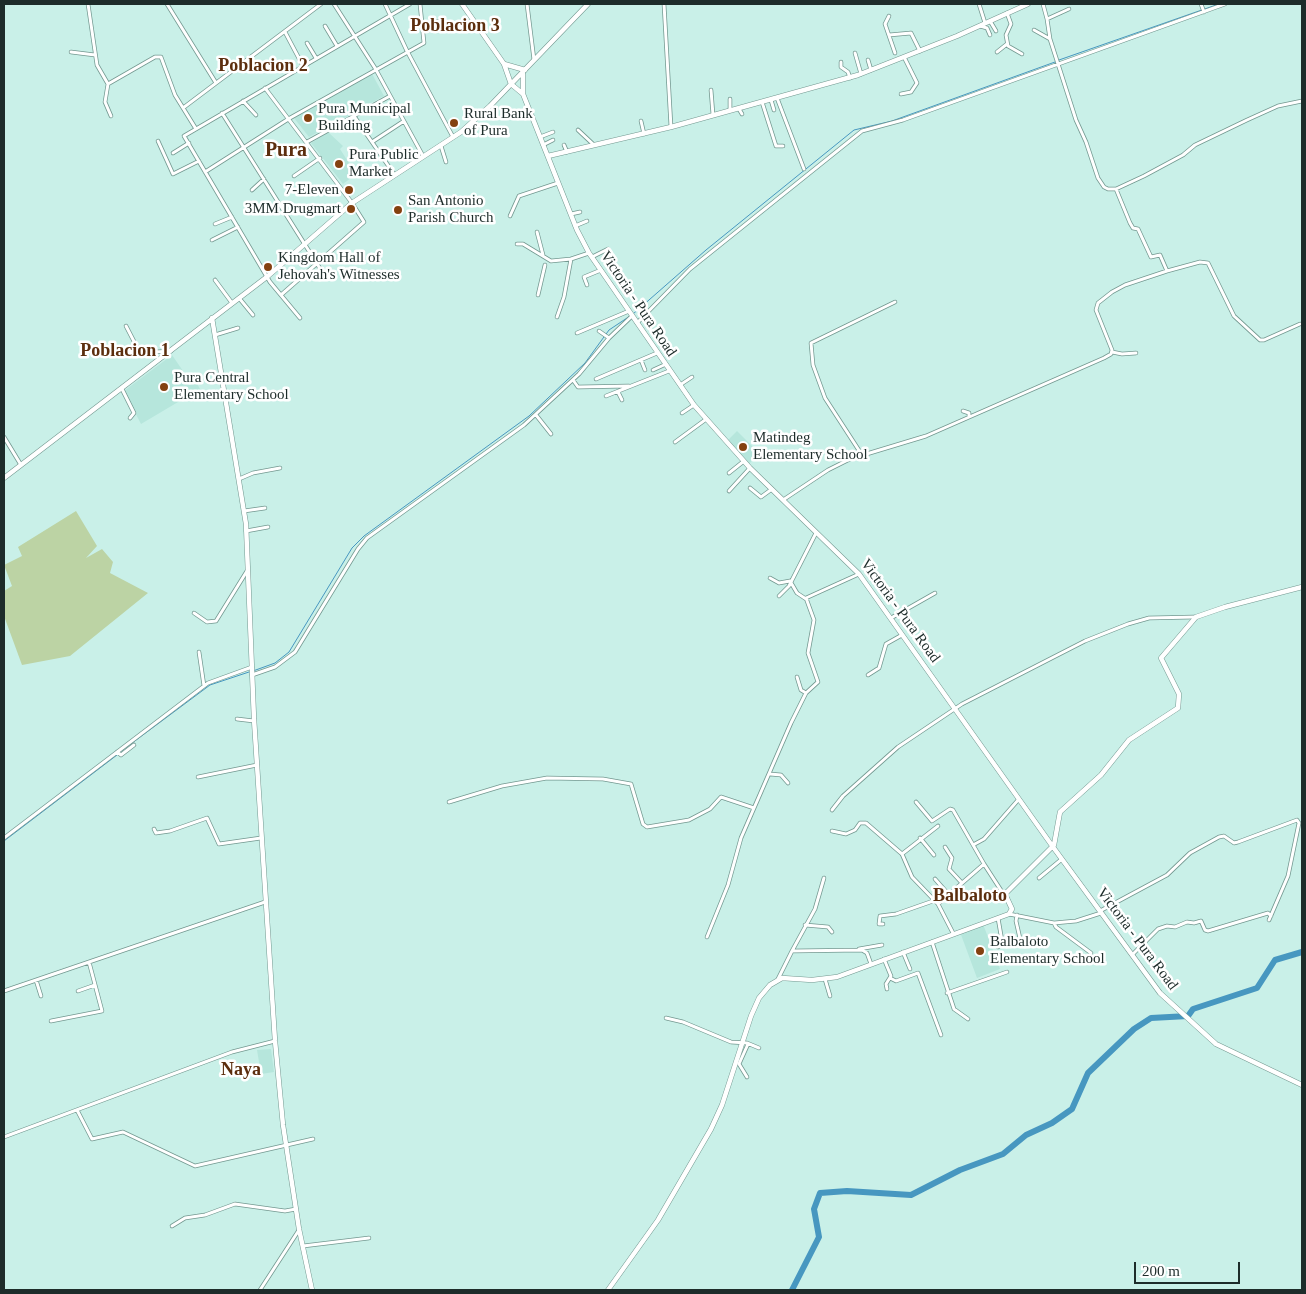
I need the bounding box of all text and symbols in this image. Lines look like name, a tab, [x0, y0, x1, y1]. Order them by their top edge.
district label: Poblacion 3	[410, 15, 500, 37]
district label: Poblacion 2	[218, 55, 308, 77]
place label: Pura Municipal Building	[318, 100, 411, 135]
place label: Rural Bank of Pura	[464, 105, 533, 140]
marker: Pura Municipal Building	[302, 112, 314, 124]
marker: Rural Bank of Pura	[448, 117, 460, 129]
district label: Pura	[265, 139, 307, 163]
place label: Pura Public Market	[349, 146, 419, 181]
marker: Pura Public Market	[333, 158, 345, 170]
place label: 7-Eleven	[285, 181, 339, 199]
marker: 7-Eleven	[343, 184, 355, 196]
place label: San Antonio Parish Church	[408, 192, 493, 227]
place label: 3MM Drugmart	[245, 200, 341, 218]
marker: 3MM Drugmart	[345, 203, 357, 215]
marker: San Antonio Parish Church	[392, 204, 404, 216]
street label: Victoria - Pura Road	[596, 248, 680, 360]
place label: Kingdom Hall of Jehovah's Witnesses	[278, 249, 400, 284]
marker: Kingdom Hall of Jehovah's Witnesses	[262, 261, 274, 273]
district label: Poblacion 1	[80, 340, 170, 362]
place label: Pura Central Elementary School	[174, 369, 289, 404]
marker: Pura Central Elementary School	[158, 381, 170, 393]
place label: Matindeg Elementary School	[753, 429, 868, 464]
marker: Matindeg Elementary School	[737, 441, 749, 453]
street label: Victoria - Pura Road	[856, 556, 944, 666]
street label: Victoria - Pura Road	[1093, 884, 1181, 994]
district label: Balbaloto	[933, 885, 1007, 907]
place label: Balbaloto Elementary School	[990, 933, 1105, 968]
marker: Balbaloto Elementary School	[974, 945, 986, 957]
district label: Naya	[221, 1059, 261, 1081]
scale bar	[1136, 1252, 1242, 1284]
text: 200 m	[1142, 1263, 1180, 1279]

